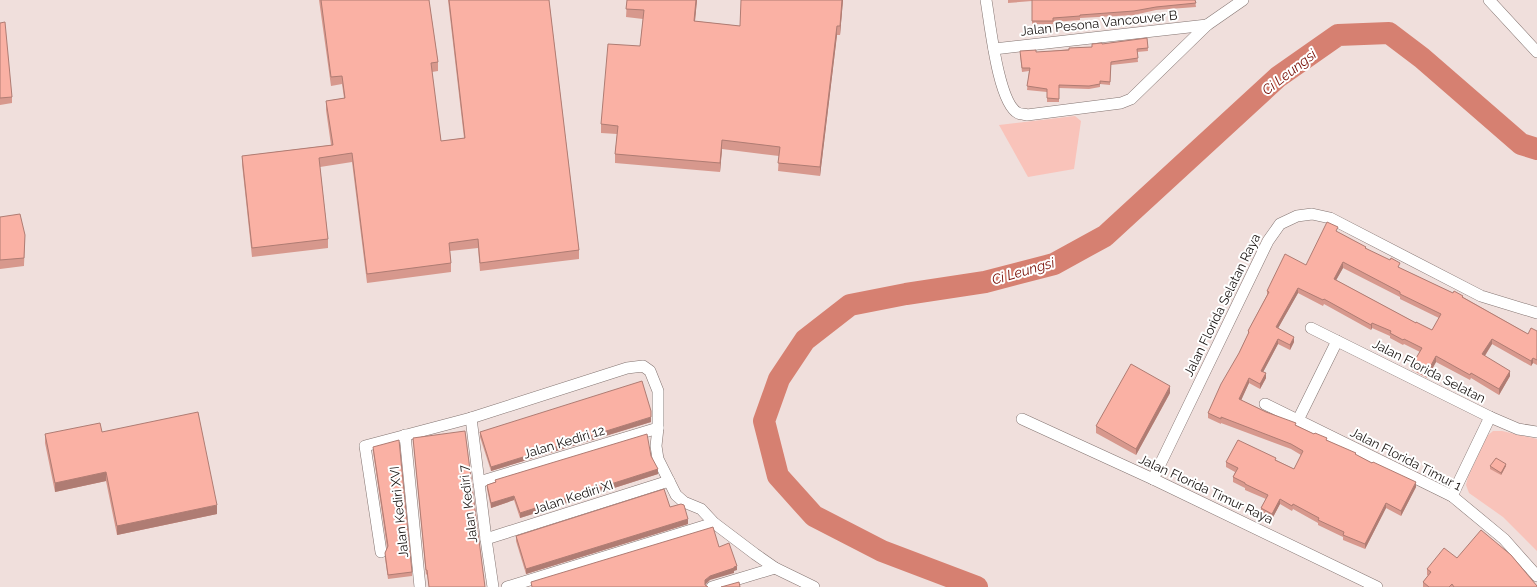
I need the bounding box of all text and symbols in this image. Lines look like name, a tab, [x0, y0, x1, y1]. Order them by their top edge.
street label: Jalan Pesona Vancouver B	[1020, 7, 1179, 39]
water label: Ci Leungsi	[1259, 45, 1320, 98]
street label: Jalan Florida Selatan Raya	[1181, 231, 1263, 379]
water label: Ci Leungsi	[990, 254, 1057, 288]
street label: Jalan Florida Selatan	[1370, 336, 1488, 406]
street label: Jalan Kediri 12	[521, 422, 607, 461]
street label: Jalan Florida Timur 1	[1348, 424, 1464, 494]
street label: Jalan Florida Timur Raya	[1136, 451, 1276, 527]
street label: Jalan Kediri 7	[456, 464, 480, 544]
street label: Jalan Kediri XVI	[387, 465, 411, 559]
street label: Jalan Kediri XI	[531, 477, 615, 517]

